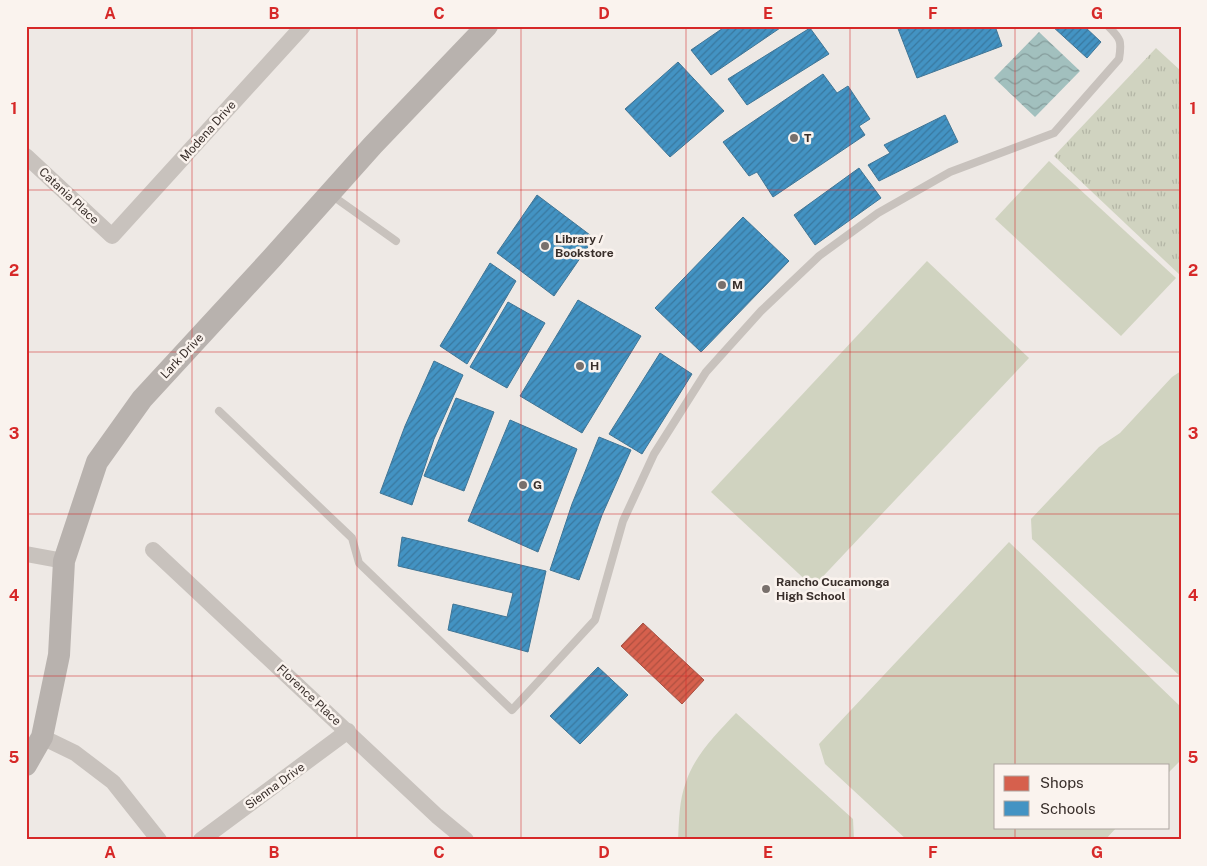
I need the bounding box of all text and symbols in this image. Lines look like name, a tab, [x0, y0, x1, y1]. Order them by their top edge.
text: A	[104, 4, 116, 23]
text: B	[269, 4, 280, 23]
text: C	[433, 4, 445, 23]
text: D	[598, 4, 610, 23]
text: E	[763, 4, 773, 23]
text: F	[928, 4, 938, 23]
text: G	[1091, 4, 1103, 23]
street label: Modena Drive	[177, 98, 239, 164]
text: 1	[11, 99, 17, 118]
text: 1	[1190, 99, 1196, 118]
place label: T	[804, 131, 812, 145]
marker: T	[788, 132, 800, 144]
street label: Catania Place	[36, 165, 102, 227]
place label: Library / Bookstore	[555, 232, 614, 260]
marker: Library / Bookstore	[539, 240, 551, 252]
text: 2	[9, 261, 19, 280]
text: 2	[1188, 261, 1198, 280]
place label: M	[732, 278, 743, 292]
marker: M	[716, 279, 728, 291]
street label: Lark Drive	[158, 330, 206, 381]
place label: H	[590, 359, 599, 373]
marker: H	[574, 360, 586, 372]
text: 3	[9, 424, 19, 443]
text: 3	[1188, 424, 1198, 443]
place label: G	[533, 478, 542, 492]
marker: G	[517, 479, 529, 491]
place label: Rancho Cucamonga High School	[776, 575, 890, 603]
marker: Rancho Cucamonga High School	[760, 583, 772, 595]
text: 4	[9, 586, 20, 605]
text: 4	[1188, 586, 1199, 605]
street label: Florence Place	[274, 662, 344, 728]
text: 5	[9, 748, 20, 767]
text: 5	[1188, 748, 1199, 767]
street label: Sienna Drive	[243, 760, 308, 812]
legend	[994, 764, 1170, 828]
text: Shops	[1040, 774, 1084, 791]
text: Schools	[1040, 800, 1096, 817]
text: A	[104, 843, 116, 862]
text: B	[269, 843, 280, 862]
text: C	[433, 843, 445, 862]
text: D	[598, 843, 610, 862]
text: E	[763, 843, 773, 862]
text: F	[928, 843, 938, 862]
text: G	[1091, 843, 1103, 862]

